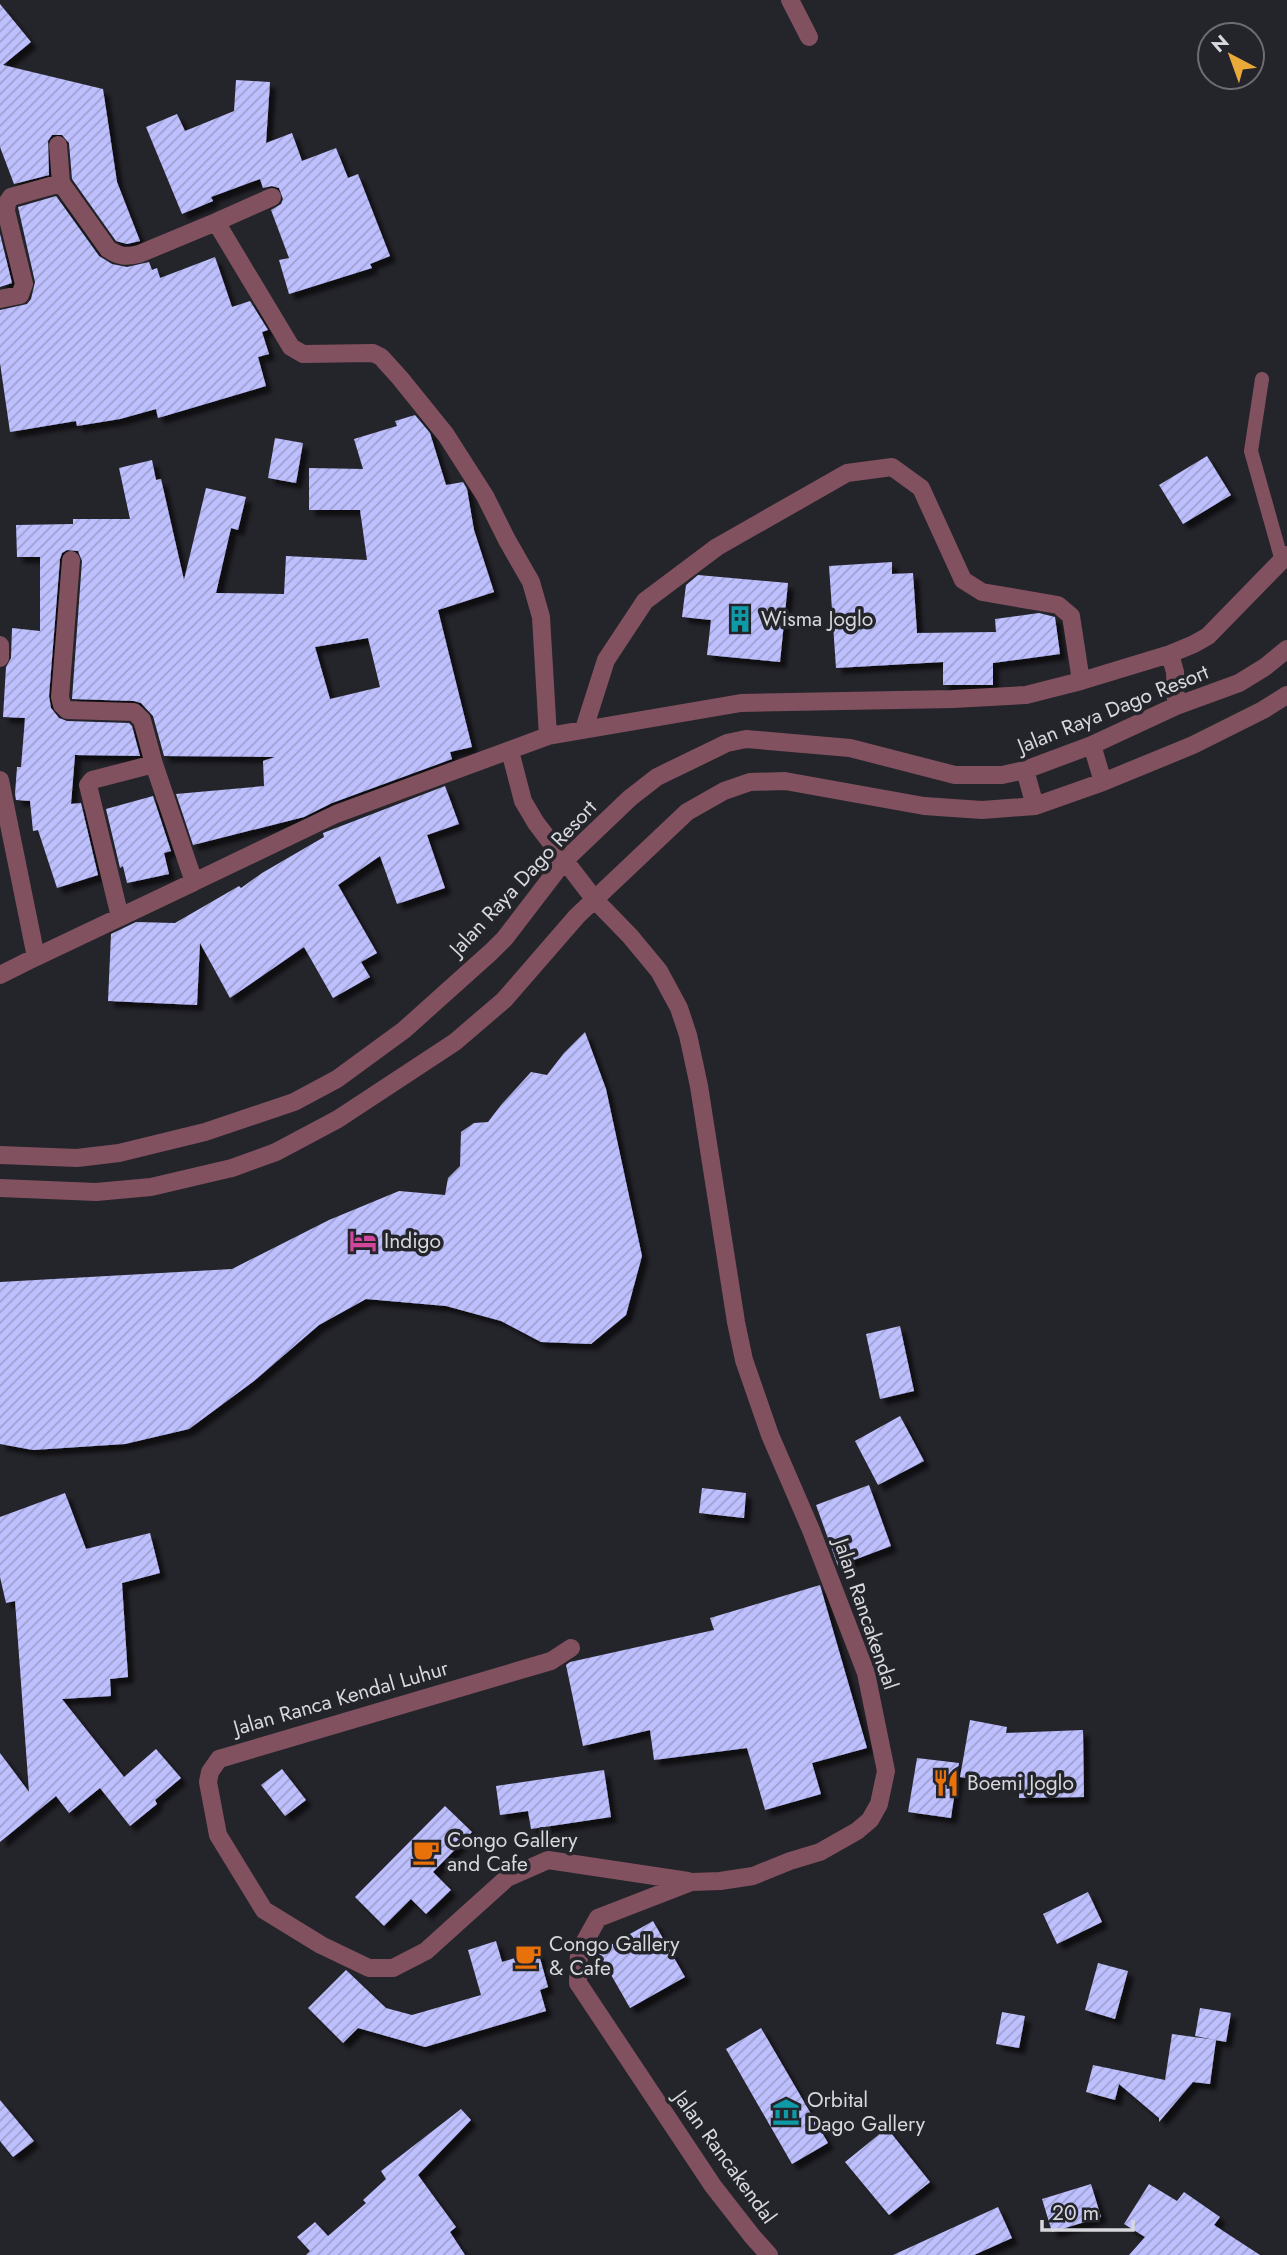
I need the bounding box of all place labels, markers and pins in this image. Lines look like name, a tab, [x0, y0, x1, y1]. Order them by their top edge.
building icon: Wisma Joglo	[725, 604, 755, 634]
place label: Wisma Joglo	[761, 604, 873, 634]
hotel icon: Indigo	[348, 1226, 378, 1256]
place label: Indigo	[384, 1226, 441, 1256]
restaurant icon: Boemi Joglo	[931, 1768, 961, 1798]
place label: Boemi Joglo	[967, 1768, 1074, 1798]
place label: Congo Gallery and Cafe	[447, 1825, 578, 1879]
cafe icon: Congo Gallery and Cafe	[411, 1837, 441, 1867]
place label: Congo Gallery & Cafe	[549, 1929, 680, 1983]
cafe icon: Congo Gallery & Cafe	[513, 1941, 543, 1971]
place label: Orbital Dago Gallery	[807, 2085, 926, 2139]
museum icon: Orbital Dago Gallery	[771, 2097, 801, 2127]

